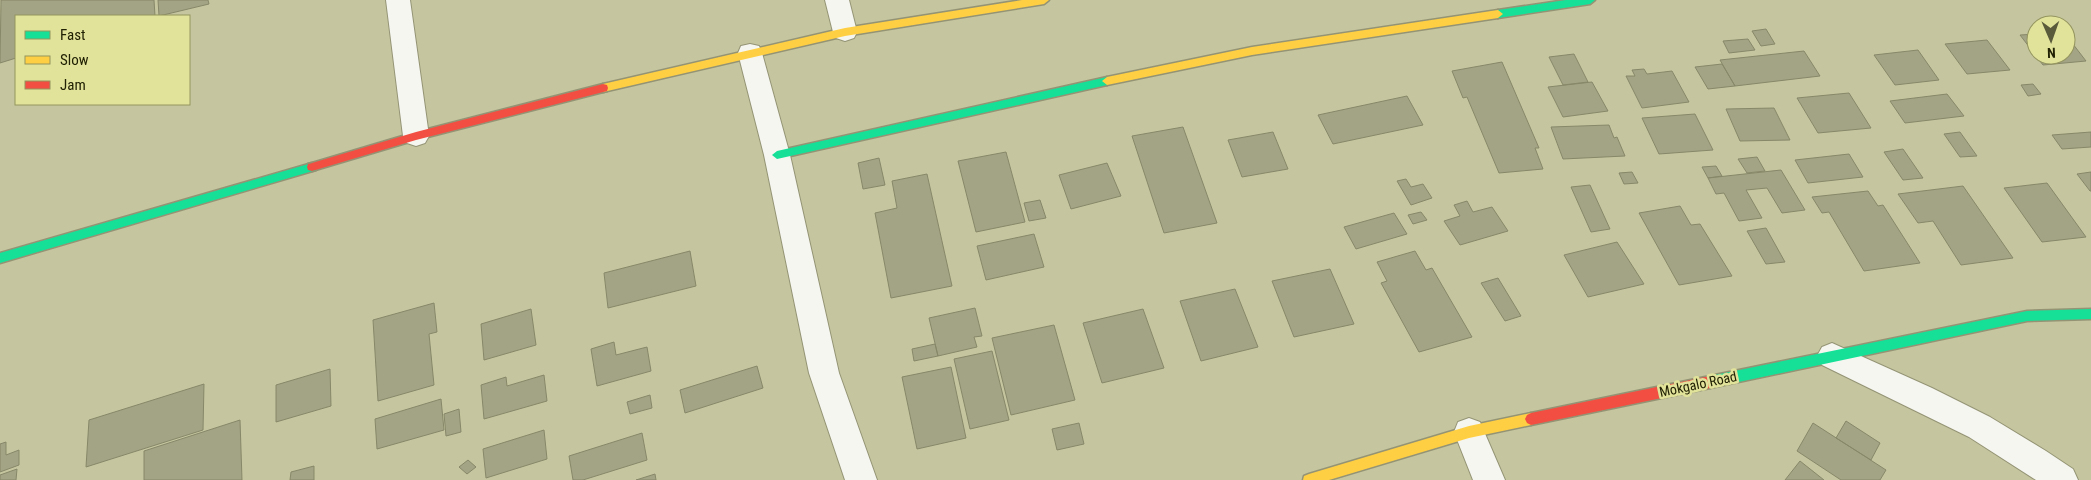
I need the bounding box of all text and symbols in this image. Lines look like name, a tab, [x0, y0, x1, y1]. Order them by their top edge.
legend	[15, 15, 190, 105]
north arrow	[2026, 15, 2076, 65]
text: Fast	[60, 26, 85, 44]
text: N	[2047, 45, 2056, 61]
text: Slow	[60, 51, 89, 69]
text: Jam	[60, 76, 86, 94]
street label: Mokgalo Road	[1658, 368, 1738, 400]

